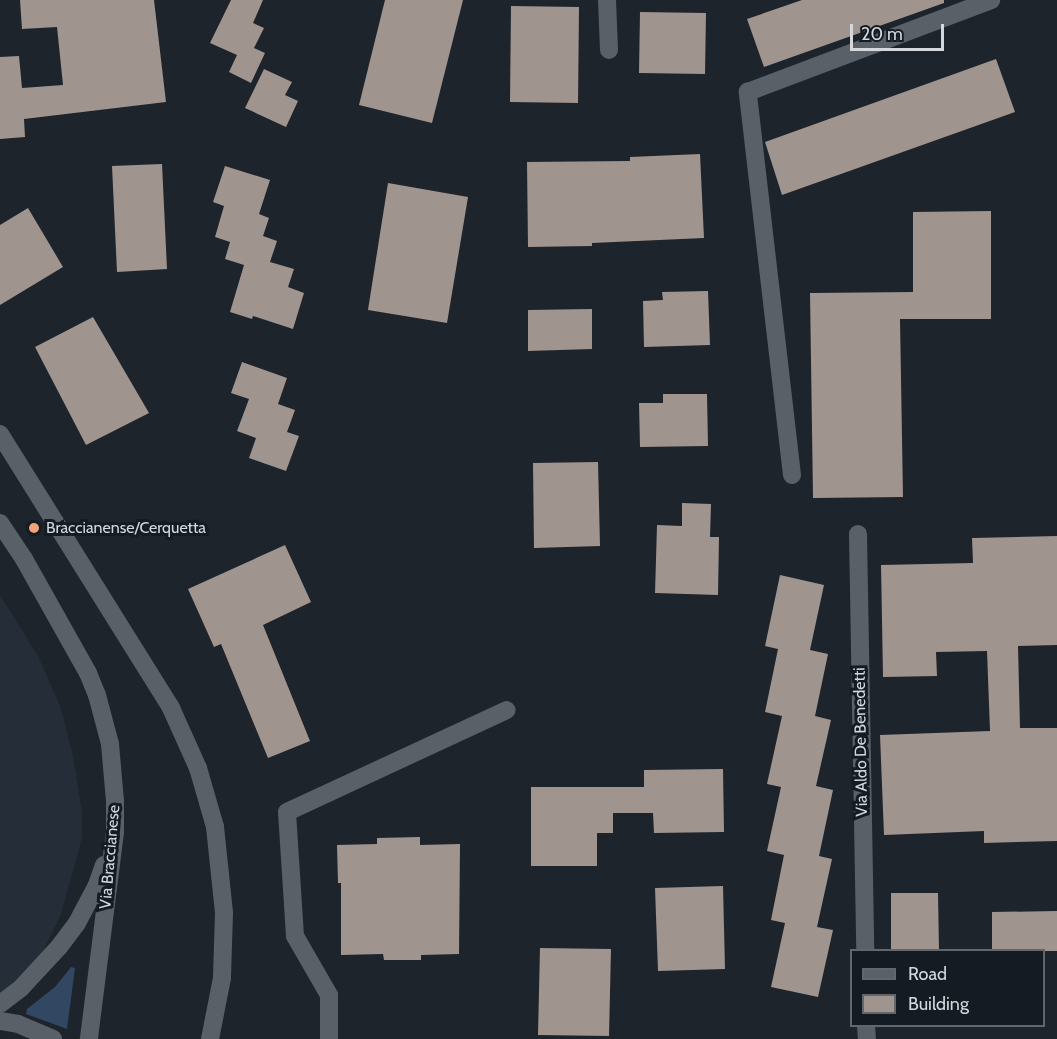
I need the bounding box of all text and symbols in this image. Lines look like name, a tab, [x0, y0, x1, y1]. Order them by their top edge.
scale bar	[853, 12, 948, 50]
text: 20 m	[861, 23, 903, 45]
place label: Braccianense/Cerquetta	[46, 518, 206, 538]
marker: Braccianense/Cerquetta	[27, 521, 41, 535]
street label: Via Aldo De Benedetti	[850, 667, 872, 817]
street label: Via Braccianese	[96, 804, 124, 910]
legend	[850, 949, 1045, 1027]
text: Road	[908, 963, 947, 985]
text: Building	[908, 993, 969, 1015]

